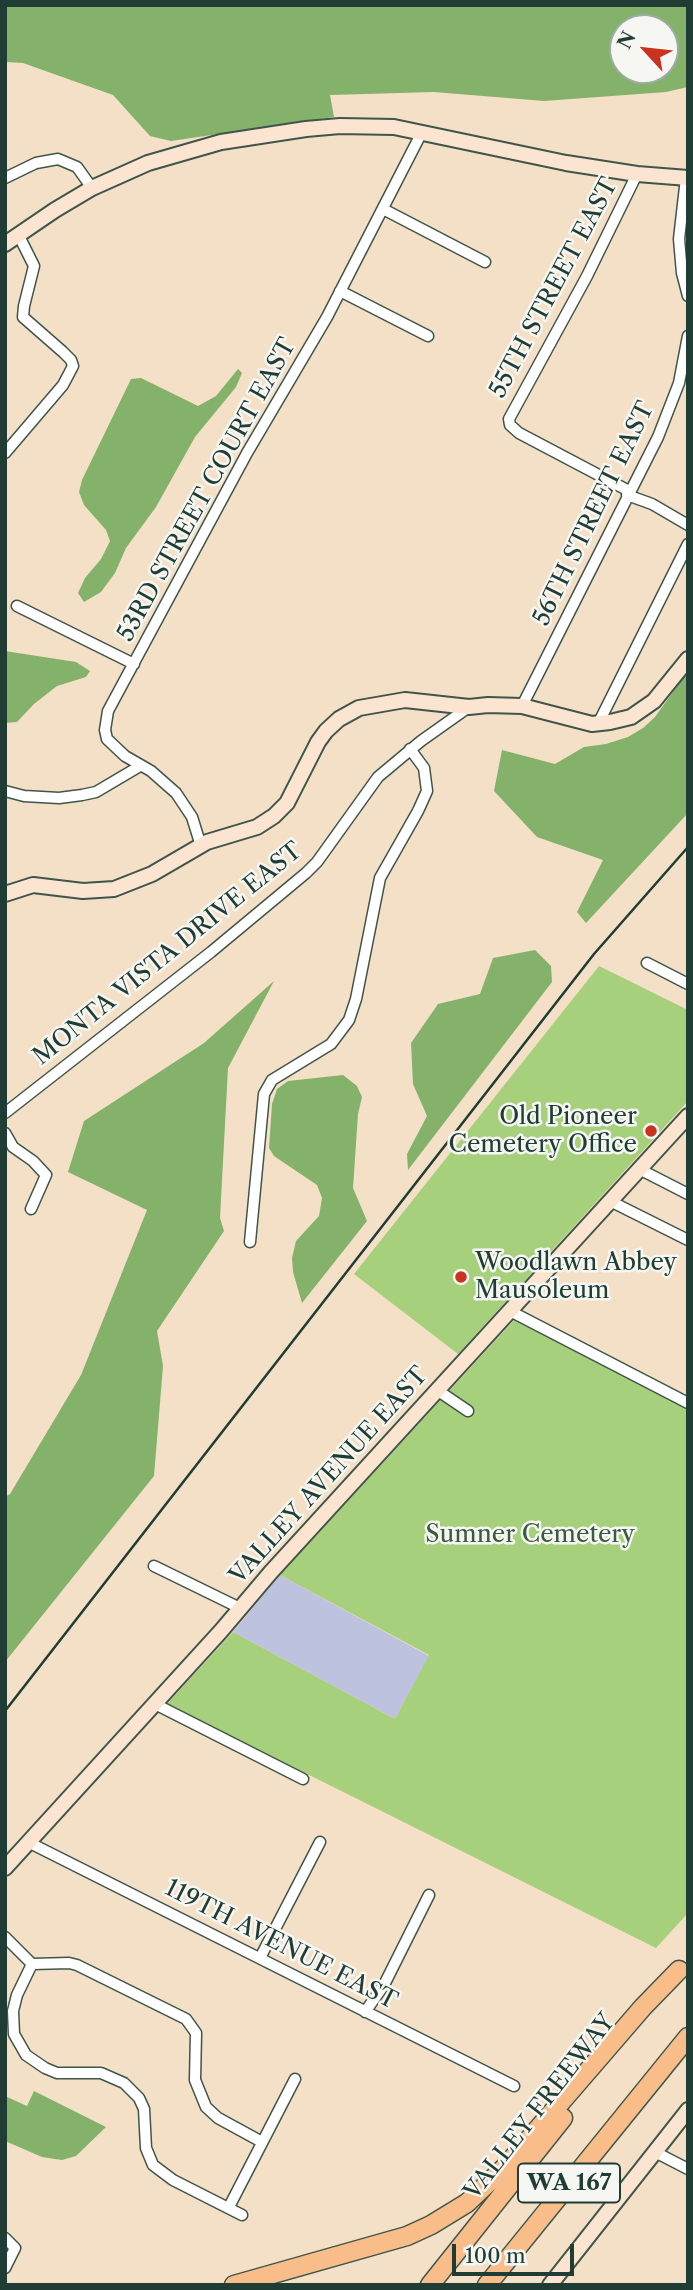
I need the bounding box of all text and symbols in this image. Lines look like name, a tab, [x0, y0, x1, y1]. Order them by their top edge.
north arrow	[609, 14, 679, 84]
text: N	[613, 28, 641, 53]
street label: 55TH STREET EAST	[484, 173, 624, 403]
street label: 53RD STREET COURT EAST	[112, 333, 302, 647]
street label: 56TH STREET EAST	[527, 397, 661, 631]
street label: MONTA VISTA DRIVE EAST	[28, 837, 308, 1071]
place label: Old Pioneer Cemetery Office	[448, 1103, 637, 1159]
marker: Old Pioneer Cemetery Office	[643, 1123, 659, 1139]
place label: Woodlawn Abbey Mausoleum	[475, 1249, 677, 1305]
marker: Woodlawn Abbey Mausoleum	[453, 1269, 469, 1285]
street label: VALLEY AVENUE EAST	[224, 1361, 434, 1591]
park label: Sumner Cemetery	[425, 1521, 635, 1549]
street label: 119TH AVENUE EAST	[160, 1874, 402, 2016]
street label: VALLEY FREEWAY	[458, 2008, 622, 2206]
road number: WA 167	[518, 2164, 620, 2202]
scale bar	[455, 2230, 578, 2274]
text: 100 m	[465, 2243, 526, 2268]

